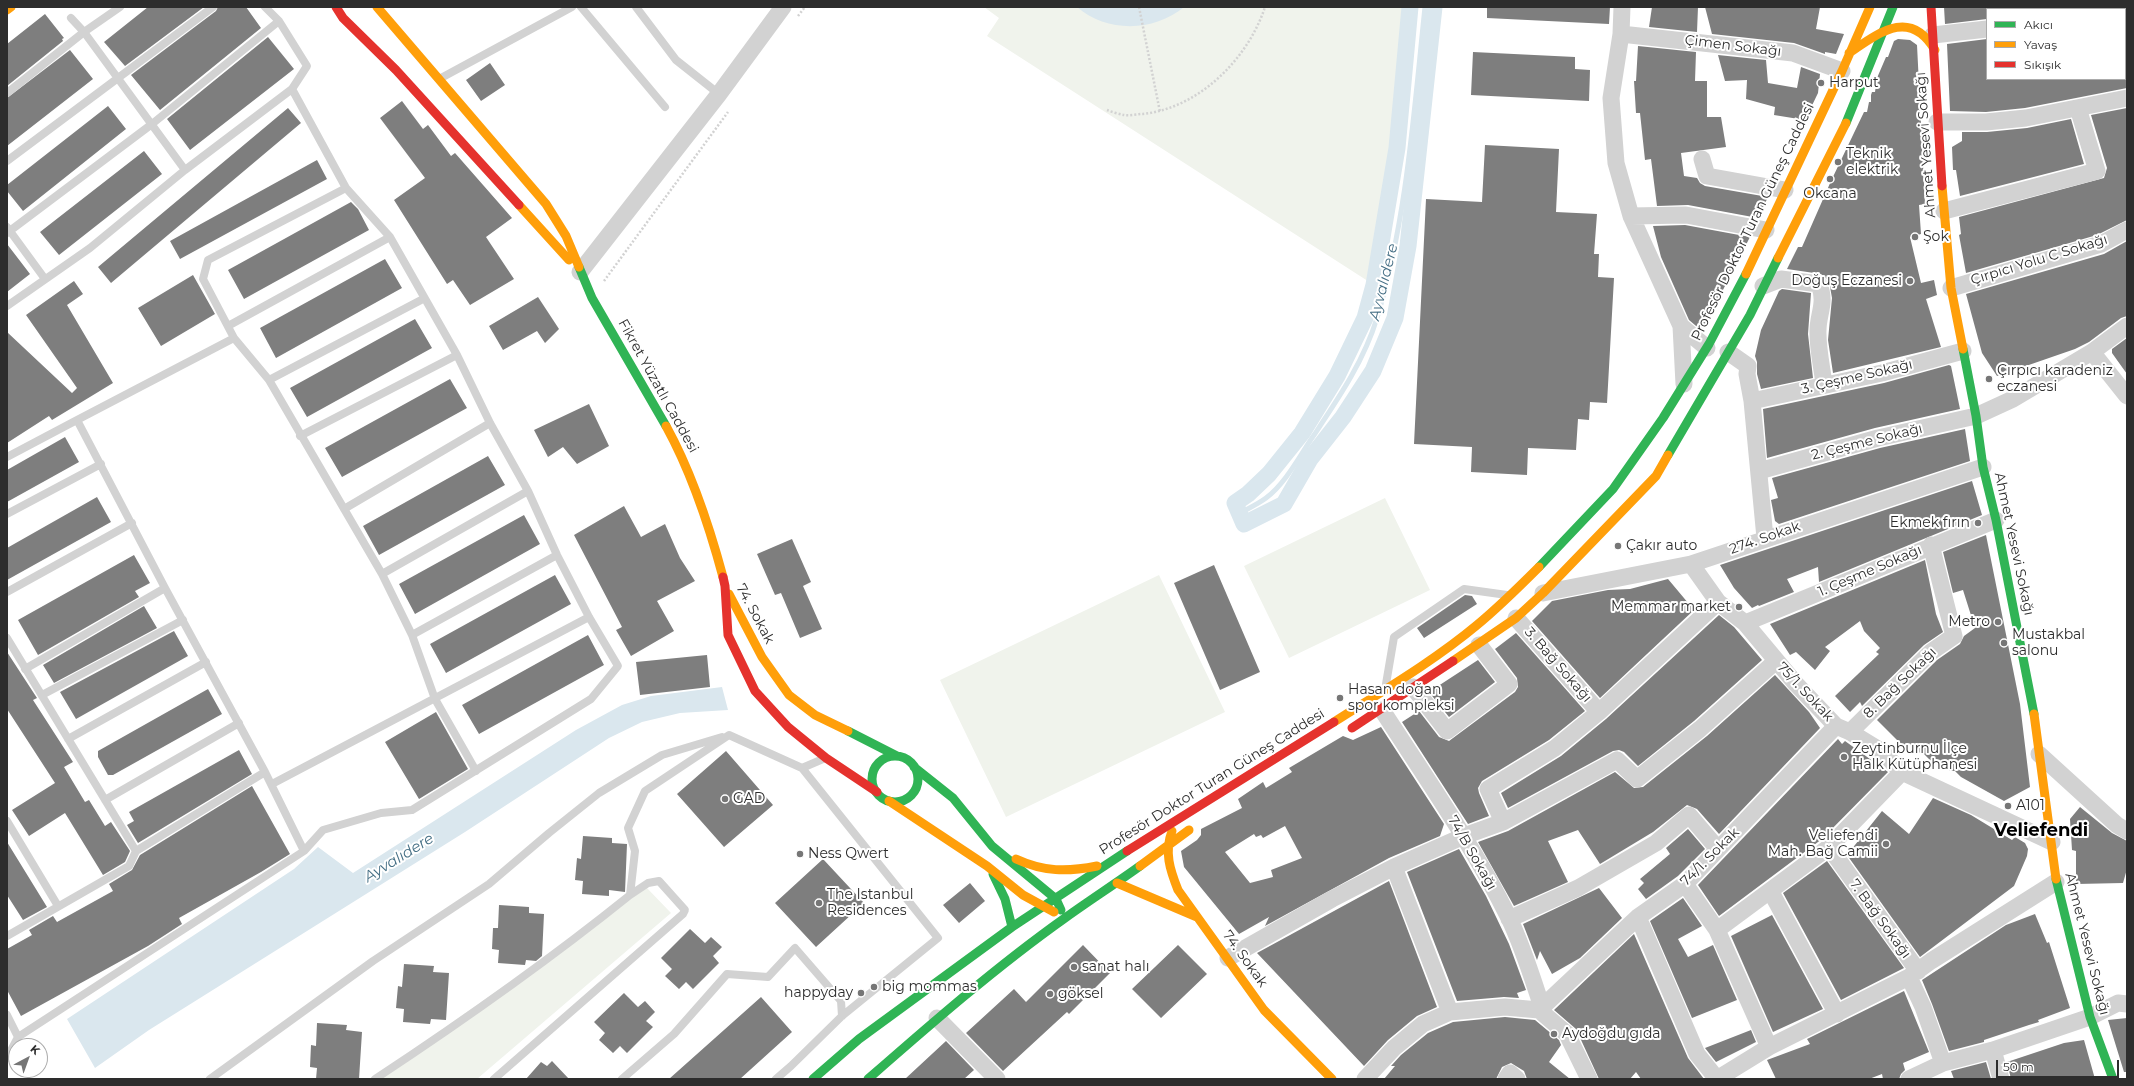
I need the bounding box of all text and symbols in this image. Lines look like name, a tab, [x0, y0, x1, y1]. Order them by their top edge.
legend	[1986, 8, 2126, 80]
text: Akıcı	[2024, 17, 2053, 32]
street label: Çimen Sokağı	[1684, 32, 1782, 60]
text: Yavaş	[2024, 37, 2057, 52]
text: Sıkışık	[2024, 57, 2061, 72]
street label: Ahmet Yesevi Sokağı	[1913, 72, 1939, 218]
place label: Harput	[1829, 75, 1879, 91]
marker: Harput	[1816, 78, 1826, 88]
street label: Profesör Doktor Turan Güneş Caddesi	[1688, 100, 1818, 344]
place label: Teknik elektrik	[1846, 146, 1898, 178]
marker: Teknik elektrik	[1833, 157, 1843, 167]
marker: Okcana	[1825, 174, 1835, 184]
place label: Okcana	[1803, 186, 1857, 202]
place label: Şok	[1923, 229, 1949, 245]
street label: Çırpıcı Yolu C Sokağı	[1969, 231, 2109, 289]
marker: Şok	[1910, 232, 1920, 242]
water label: Ayvalıdere	[1366, 242, 1402, 322]
place label: Doğuş Eczanesi	[1791, 273, 1902, 289]
marker: Doğuş Eczanesi	[1905, 276, 1915, 286]
street label: Fikret Yüzatlı Caddesi	[614, 316, 702, 456]
street label: 3. Çeşme Sokağı	[1800, 356, 1914, 398]
place label: Çırpıcı karadeniz eczanesi	[1997, 363, 2113, 396]
marker: Çırpıcı karadeniz eczanesi	[1984, 374, 1994, 384]
street label: 2. Çeşme Sokağı	[1810, 420, 1924, 464]
street label: Ahmet Yesevi Sokağı	[1991, 471, 2037, 617]
place label: Ekmek fırın	[1890, 515, 1970, 531]
street label: 274. Sokak	[1727, 518, 1803, 558]
marker: Ekmek fırın	[1973, 518, 1983, 528]
place label: Çakır auto	[1626, 538, 1697, 554]
marker: Çakır auto	[1613, 541, 1623, 551]
street label: 1. Çeşme Sokağı	[1816, 542, 1924, 600]
street label: 74. Sokak	[732, 581, 778, 647]
place label: Memmar market	[1611, 599, 1731, 615]
marker: Memmar market	[1734, 602, 1744, 612]
place label: Metro	[1948, 614, 1990, 630]
marker: Metro	[1993, 617, 2003, 627]
street label: 3. Bağ Sokağı	[1521, 624, 1595, 706]
place label: Mustakbal salonu	[2012, 627, 2085, 660]
marker: Mustakbal salonu	[1999, 638, 2009, 648]
street label: 8. Bağ Sokağı	[1860, 644, 1940, 722]
street label: 75/1. Sokak	[1773, 659, 1837, 725]
place label: Hasan doğan spor kompleksi	[1348, 682, 1455, 714]
marker: Hasan doğan spor kompleksi	[1335, 693, 1345, 703]
street label: Profesör Doktor Turan Güneş Caddesi	[1096, 705, 1328, 859]
place label: Zeytinburnu İlçe Halk Kütüphanesi	[1852, 741, 1977, 774]
marker: Zeytinburnu İlçe Halk Kütüphanesi	[1839, 752, 1849, 762]
place label: GAD	[733, 791, 765, 807]
marker: GAD	[720, 794, 730, 804]
place label: A101	[2016, 798, 2045, 814]
marker: A101	[2003, 801, 2013, 811]
street label: 74/B Sokağı	[1444, 813, 1500, 893]
district label: Veliefendi	[1994, 820, 2088, 842]
street label: 74/1. Sokak	[1677, 824, 1743, 890]
place label: Veliefendi Mah. Bağ Camii	[1768, 828, 1878, 860]
water label: Ayvalıdere	[361, 830, 437, 886]
marker: Veliefendi Mah. Bağ Camii	[1881, 839, 1891, 849]
place label: Ness Qwert	[808, 846, 889, 862]
marker: Ness Qwert	[795, 849, 805, 859]
street label: Ahmet Yesevi Sokağı	[2061, 871, 2113, 1017]
street label: 7. Bağ Sokağı	[1846, 876, 1914, 962]
place label: The Istanbul Residences	[827, 887, 913, 920]
marker: The Istanbul Residences	[814, 898, 824, 908]
street label: 74. Sokak	[1219, 927, 1271, 991]
place label: sanat halı	[1082, 959, 1149, 975]
marker: sanat halı	[1069, 962, 1079, 972]
place label: big mommas	[882, 979, 977, 995]
marker: big mommas	[869, 982, 879, 992]
place label: happyday	[784, 985, 853, 1001]
place label: göksel	[1058, 986, 1104, 1002]
marker: happyday	[856, 988, 866, 998]
marker: göksel	[1045, 989, 1055, 999]
place label: Aydoğdu gıda	[1562, 1026, 1661, 1042]
marker: Aydoğdu gıda	[1549, 1029, 1559, 1039]
north arrow	[8, 1038, 48, 1078]
text: K	[28, 1042, 43, 1058]
scale bar	[1998, 1052, 2121, 1078]
text: 50 m	[2003, 1059, 2034, 1074]

